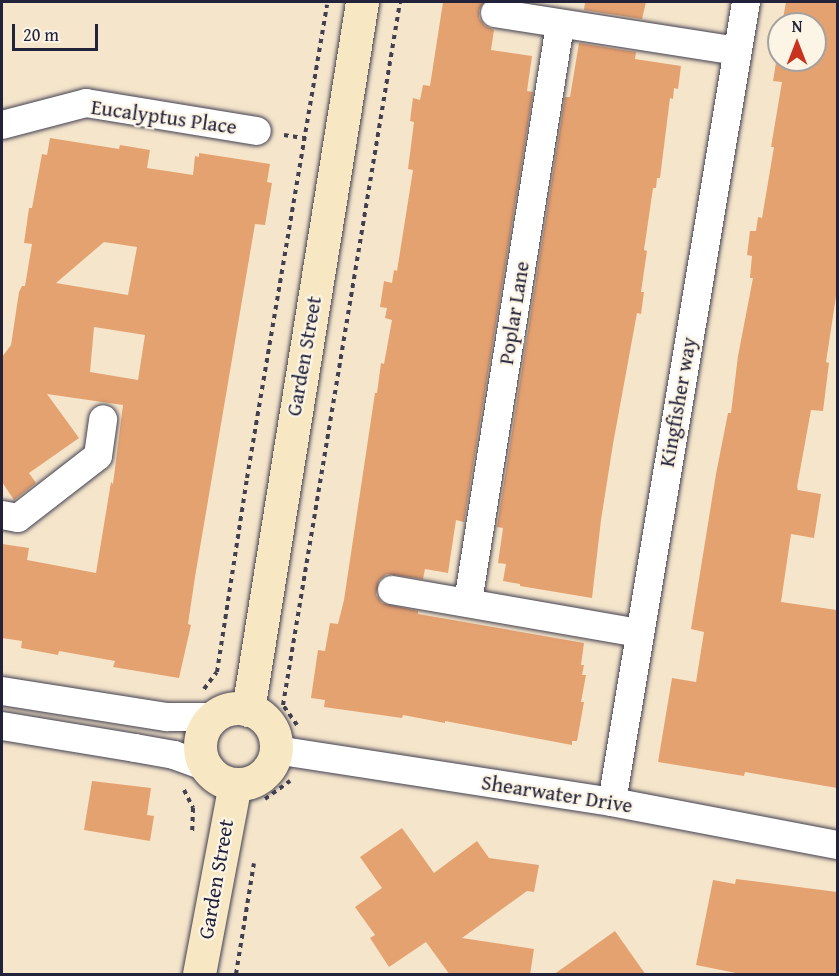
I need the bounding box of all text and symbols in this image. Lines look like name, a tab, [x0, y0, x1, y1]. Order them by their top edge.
scale bar	[15, 12, 100, 50]
north arrow	[767, 12, 827, 72]
text: N	[792, 14, 802, 38]
text: 20 m	[23, 21, 59, 48]
street label: Eucalyptus Place	[90, 94, 238, 140]
street label: Poplar Lane	[493, 260, 535, 366]
street label: Garden Street	[281, 294, 327, 418]
street label: Kingfisher way	[654, 335, 702, 469]
street label: Shearwater Drive	[480, 770, 634, 818]
street label: Garden Street	[193, 817, 239, 941]

